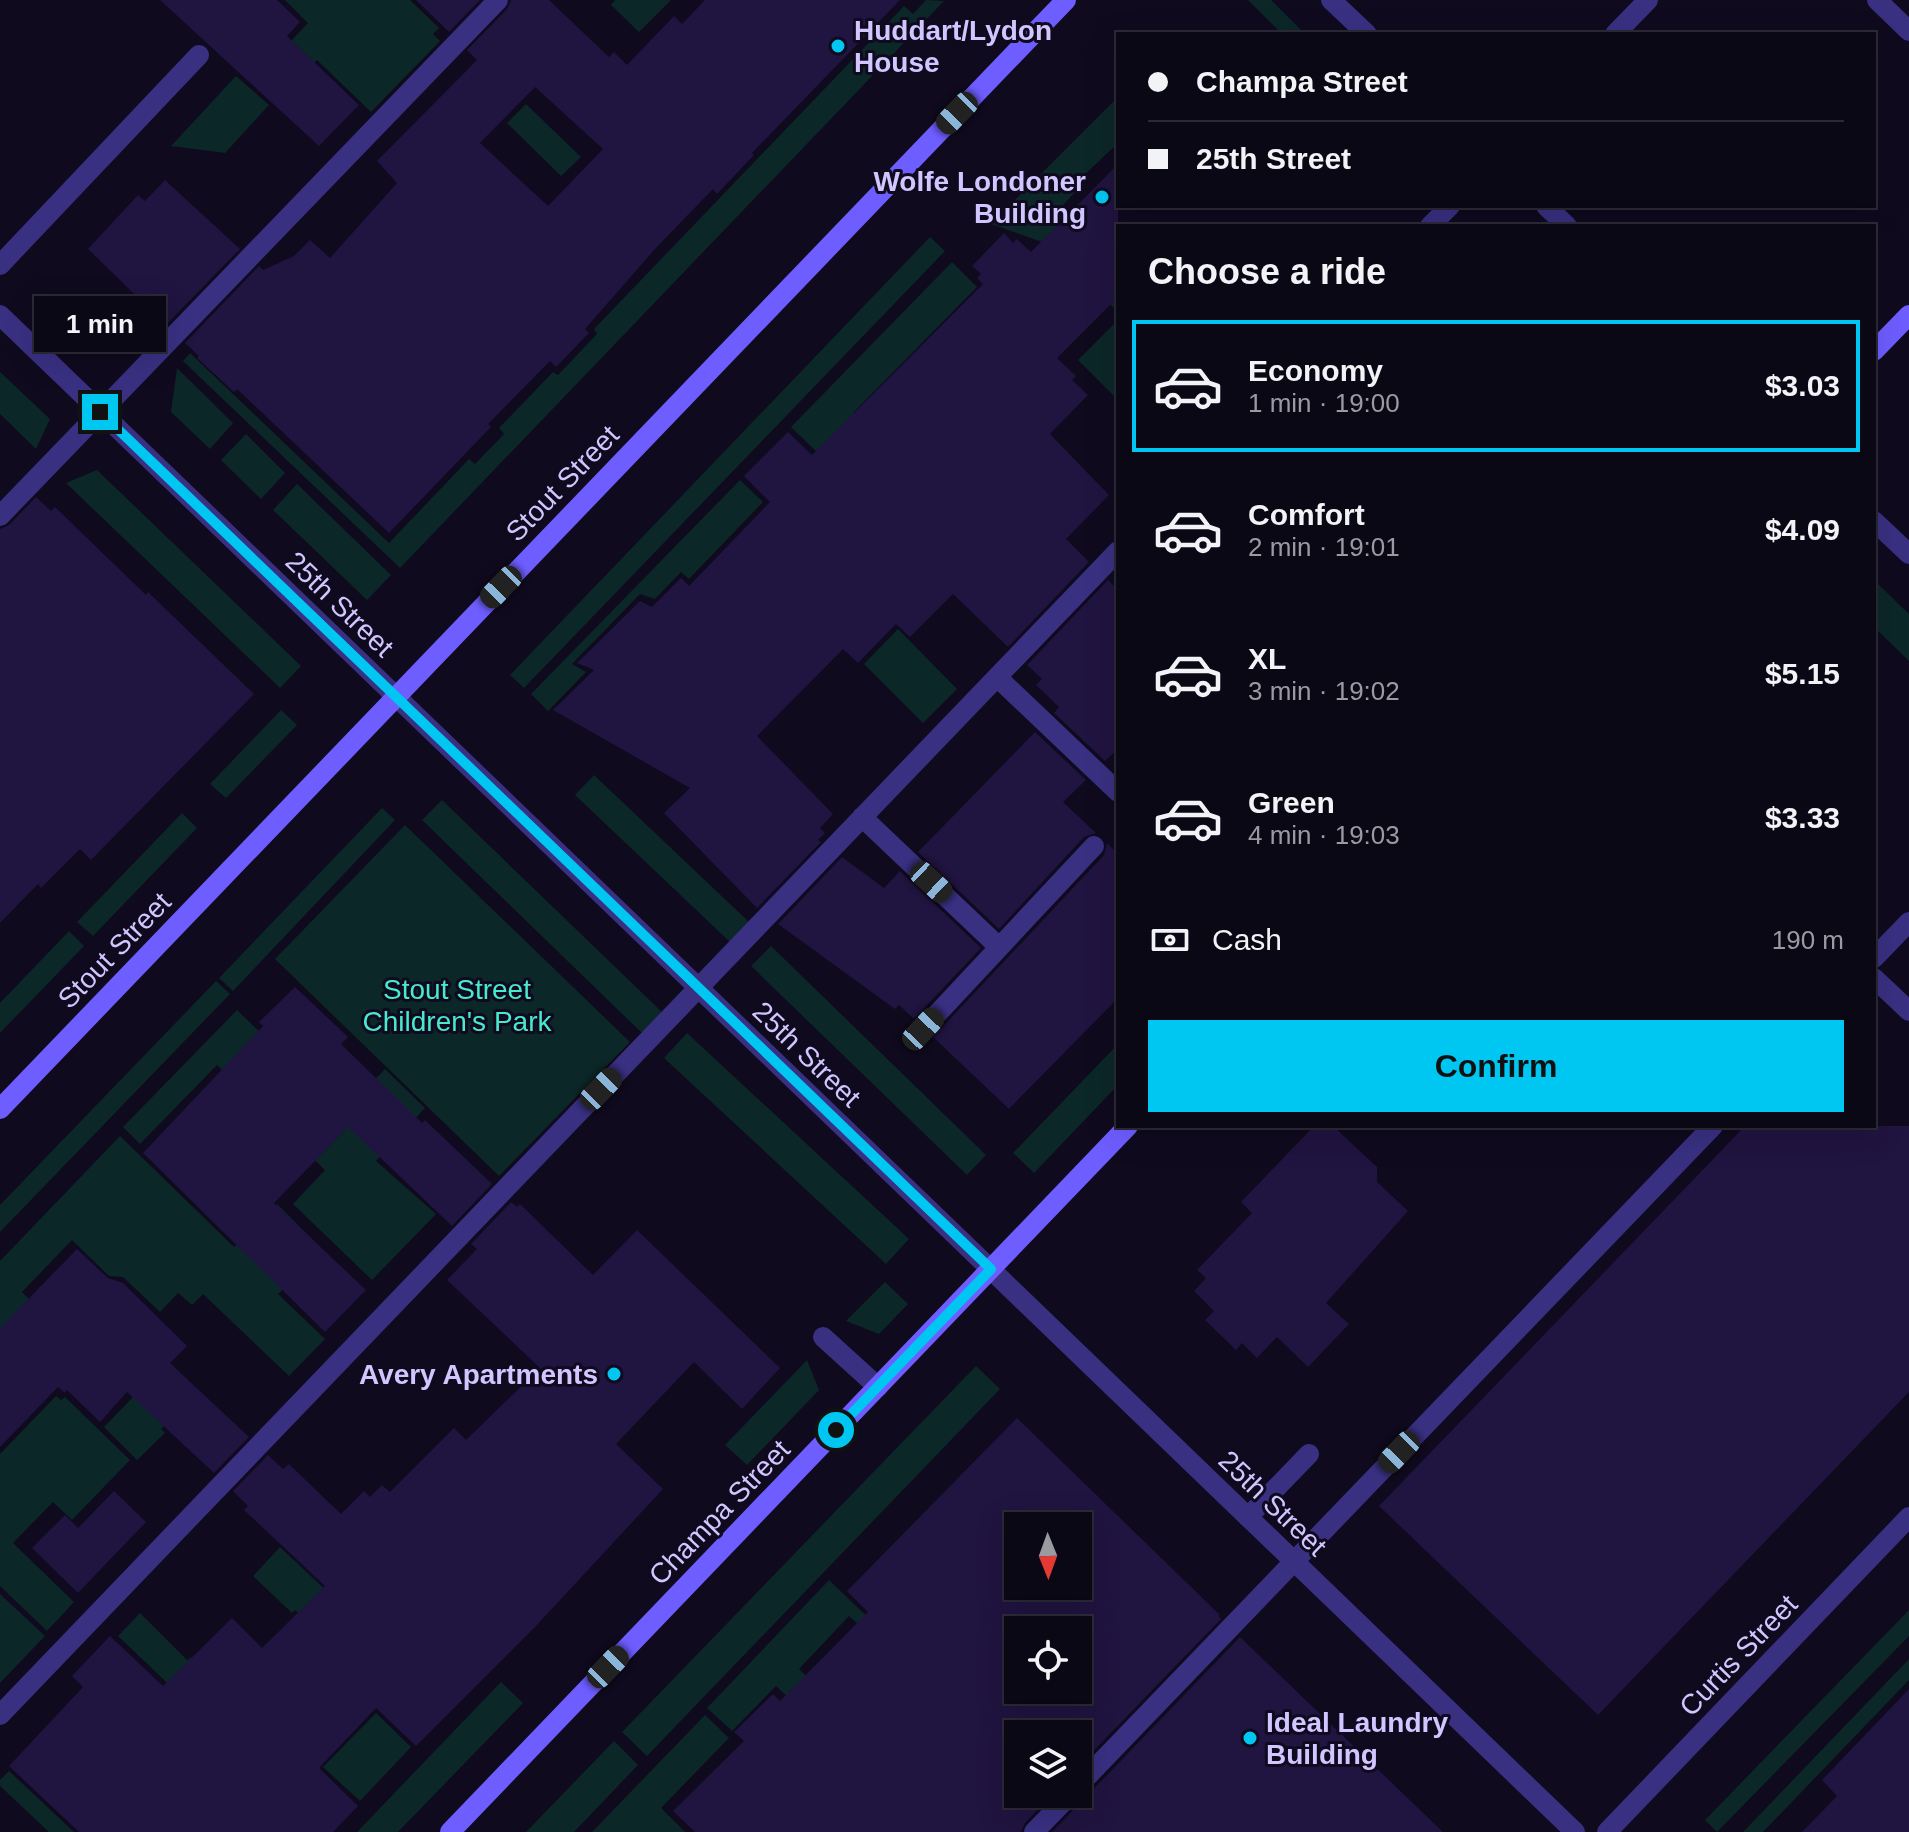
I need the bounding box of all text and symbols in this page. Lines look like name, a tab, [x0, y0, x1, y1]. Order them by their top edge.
place label: Huddart/Lydon House	[854, 15, 1052, 78]
marker: Huddart/Lydon House	[829, 37, 847, 55]
text: Champa Street	[1196, 65, 1408, 98]
car	[932, 87, 982, 139]
text: 25th Street	[1196, 142, 1351, 175]
place label: Wolfe Londoner Building	[873, 166, 1086, 229]
marker: Wolfe Londoner Building	[1093, 188, 1111, 206]
text: Choose a ride	[1148, 251, 1386, 292]
callout: 1 min	[34, 296, 166, 352]
text: 1 min	[66, 309, 134, 339]
icon: car	[1152, 350, 1224, 422]
text: Economy	[1248, 354, 1383, 387]
text: $3.03	[1765, 369, 1840, 402]
text: 1 min · 19:00	[1248, 388, 1400, 418]
route end	[82, 394, 118, 430]
street label: Stout Street	[500, 419, 625, 547]
icon: car	[1152, 494, 1224, 566]
text: Comfort	[1248, 498, 1365, 531]
text: $4.09	[1765, 513, 1840, 546]
text: 2 min · 19:01	[1248, 532, 1400, 562]
street label: 25th Street	[280, 546, 400, 663]
car	[476, 561, 526, 613]
icon: car	[1152, 638, 1224, 710]
text: XL	[1248, 642, 1286, 675]
text: $5.15	[1765, 657, 1840, 690]
text: 3 min · 19:02	[1248, 676, 1400, 706]
icon: car	[1152, 782, 1224, 854]
text: Green	[1248, 786, 1335, 819]
text: $3.33	[1765, 801, 1840, 834]
text: 4 min · 19:03	[1248, 820, 1400, 850]
car	[905, 857, 957, 907]
street label: Stout Street	[52, 886, 177, 1014]
icon: cash	[1148, 918, 1192, 962]
text: Cash	[1212, 923, 1282, 956]
text: 190 m	[1772, 925, 1844, 955]
park label: Stout Street Children's Park	[363, 974, 552, 1037]
street label: 25th Street	[747, 996, 867, 1113]
car	[898, 1003, 948, 1055]
button: Confirm	[1148, 1020, 1844, 1112]
car	[576, 1063, 626, 1115]
place label: Avery Apartments	[359, 1359, 598, 1390]
marker: Avery Apartments	[605, 1365, 623, 1383]
route start	[818, 1412, 854, 1448]
car	[1374, 1426, 1424, 1478]
street label: Champa Street	[643, 1434, 796, 1591]
street label: 25th Street	[1213, 1445, 1333, 1562]
north arrow	[1004, 1512, 1092, 1600]
map controls	[1004, 1512, 1092, 1808]
street label: Curtis Street	[1673, 1588, 1804, 1722]
button: locate	[1004, 1616, 1092, 1704]
car	[583, 1641, 633, 1693]
place label: Ideal Laundry Building	[1266, 1707, 1448, 1770]
button: layers	[1004, 1720, 1092, 1808]
marker: Ideal Laundry Building	[1241, 1729, 1259, 1747]

